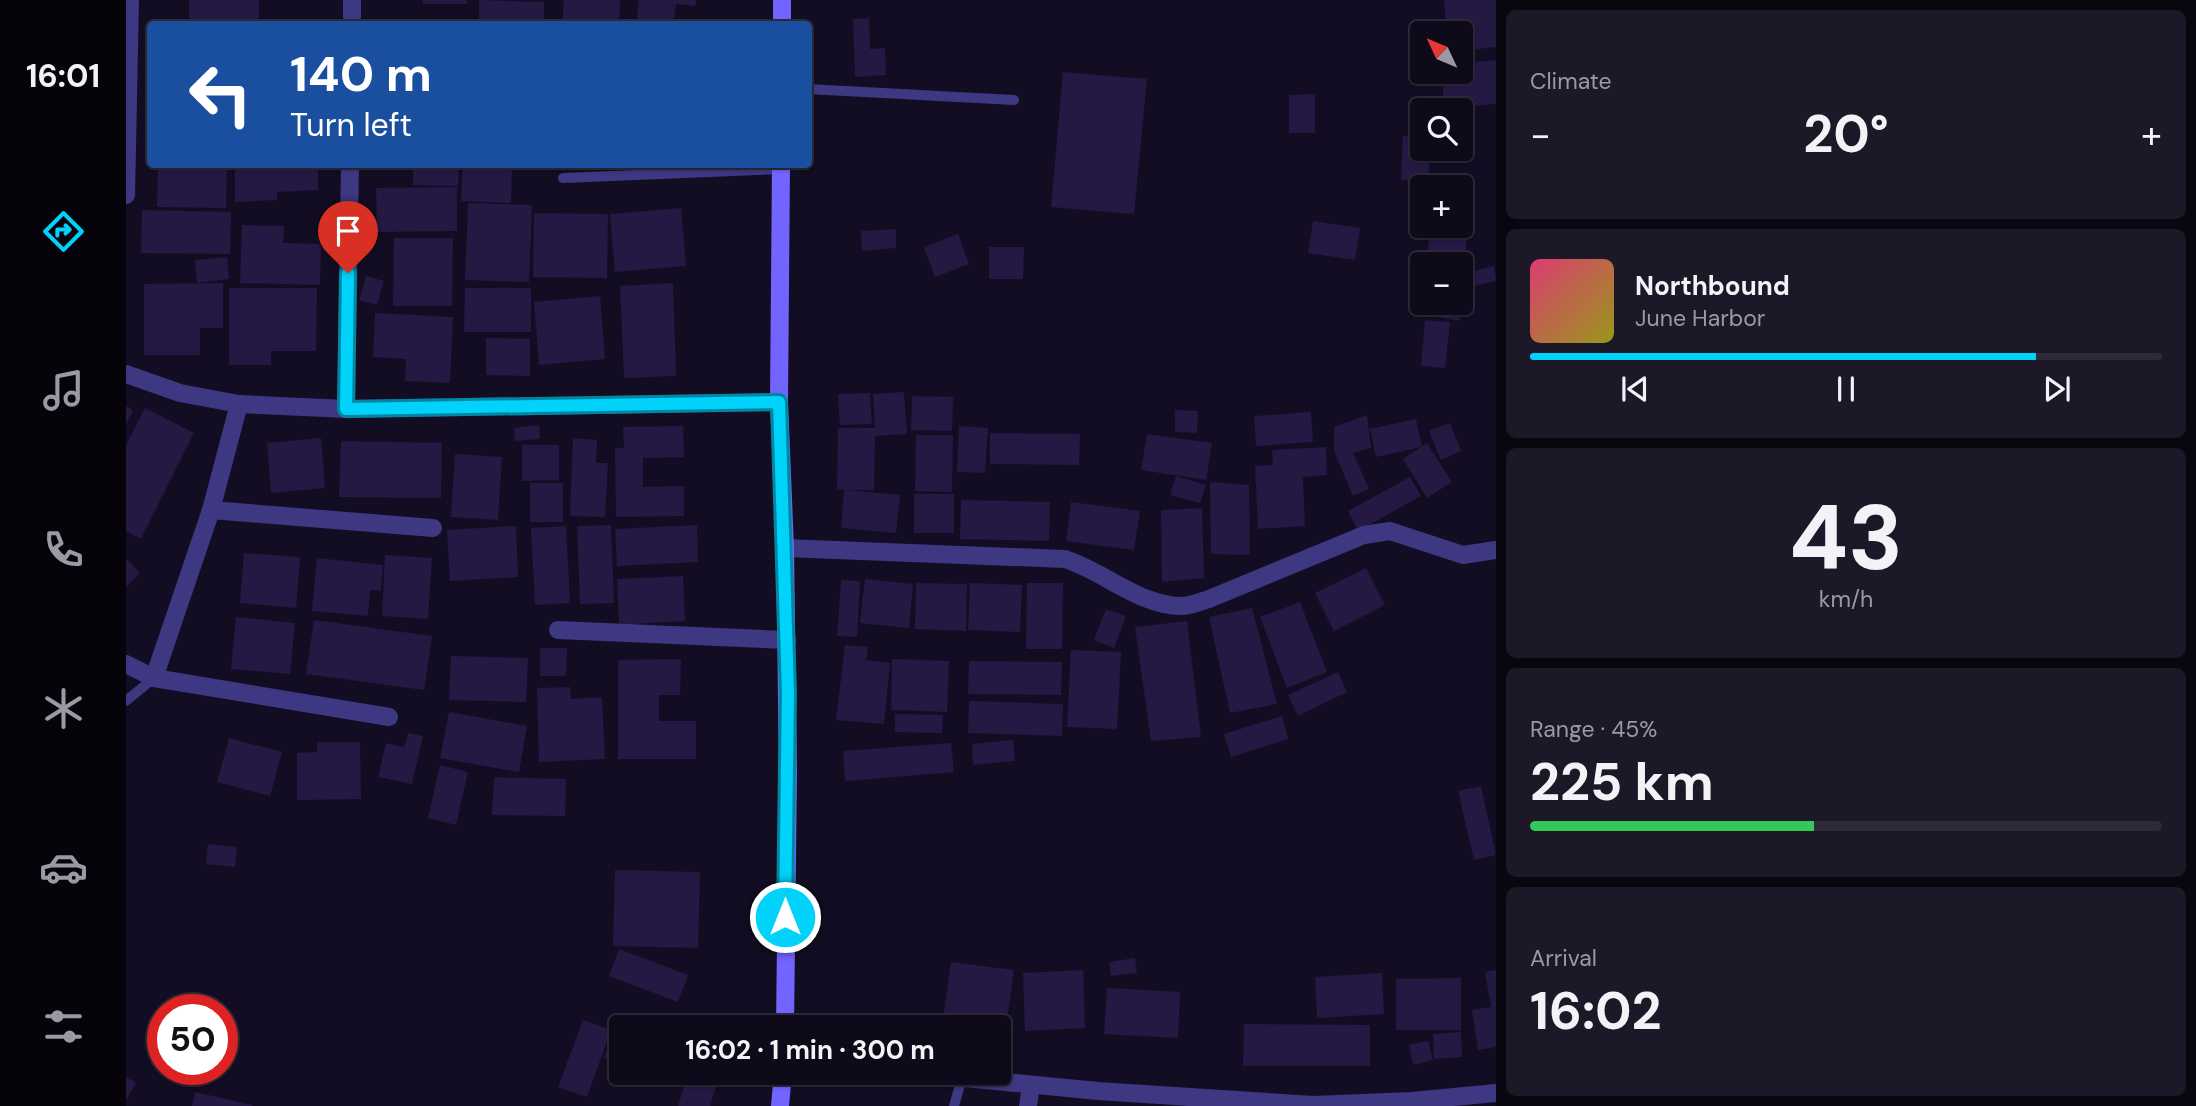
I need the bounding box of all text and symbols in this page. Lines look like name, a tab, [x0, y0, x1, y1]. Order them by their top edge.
north arrow	[1410, 21, 1474, 84]
map controls	[1410, 21, 1473, 315]
text: 140 m	[290, 42, 432, 106]
icon: left	[175, 49, 266, 140]
text: 16:01	[26, 55, 100, 97]
text: Climate	[1530, 66, 1612, 96]
button: search	[1410, 98, 1473, 161]
text: 20°	[1803, 100, 1889, 168]
text: Turn left	[290, 104, 412, 146]
text: −	[1530, 110, 1551, 160]
text: +	[2141, 110, 2162, 160]
button: +	[1410, 175, 1473, 238]
pin	[318, 201, 378, 273]
icon: directions	[39, 207, 88, 256]
icon: arrive	[329, 212, 367, 250]
button: −	[1410, 252, 1473, 315]
text: Northbound	[1635, 269, 1790, 303]
text: June Harbor	[1635, 303, 1765, 333]
icon: music	[39, 366, 88, 415]
icon: previous	[1616, 370, 1654, 408]
icon: pause	[1827, 370, 1865, 408]
icon: next	[2038, 370, 2076, 408]
text: 43	[1789, 479, 1903, 597]
icon: phone	[39, 525, 88, 574]
text: km/h	[1819, 584, 1873, 614]
icon: climate	[39, 684, 88, 733]
text: Range · 45%	[1530, 714, 1657, 744]
text: 225 km	[1530, 748, 1714, 816]
icon: car	[39, 843, 88, 892]
position arrow	[748, 880, 822, 954]
text: Arrival	[1530, 943, 1597, 973]
text: 16:02	[1530, 977, 1662, 1045]
speed limit sign: 50	[147, 994, 238, 1085]
icon: filters	[39, 1002, 88, 1051]
text: 16:02 · 1 min · 300 m	[685, 1033, 935, 1067]

